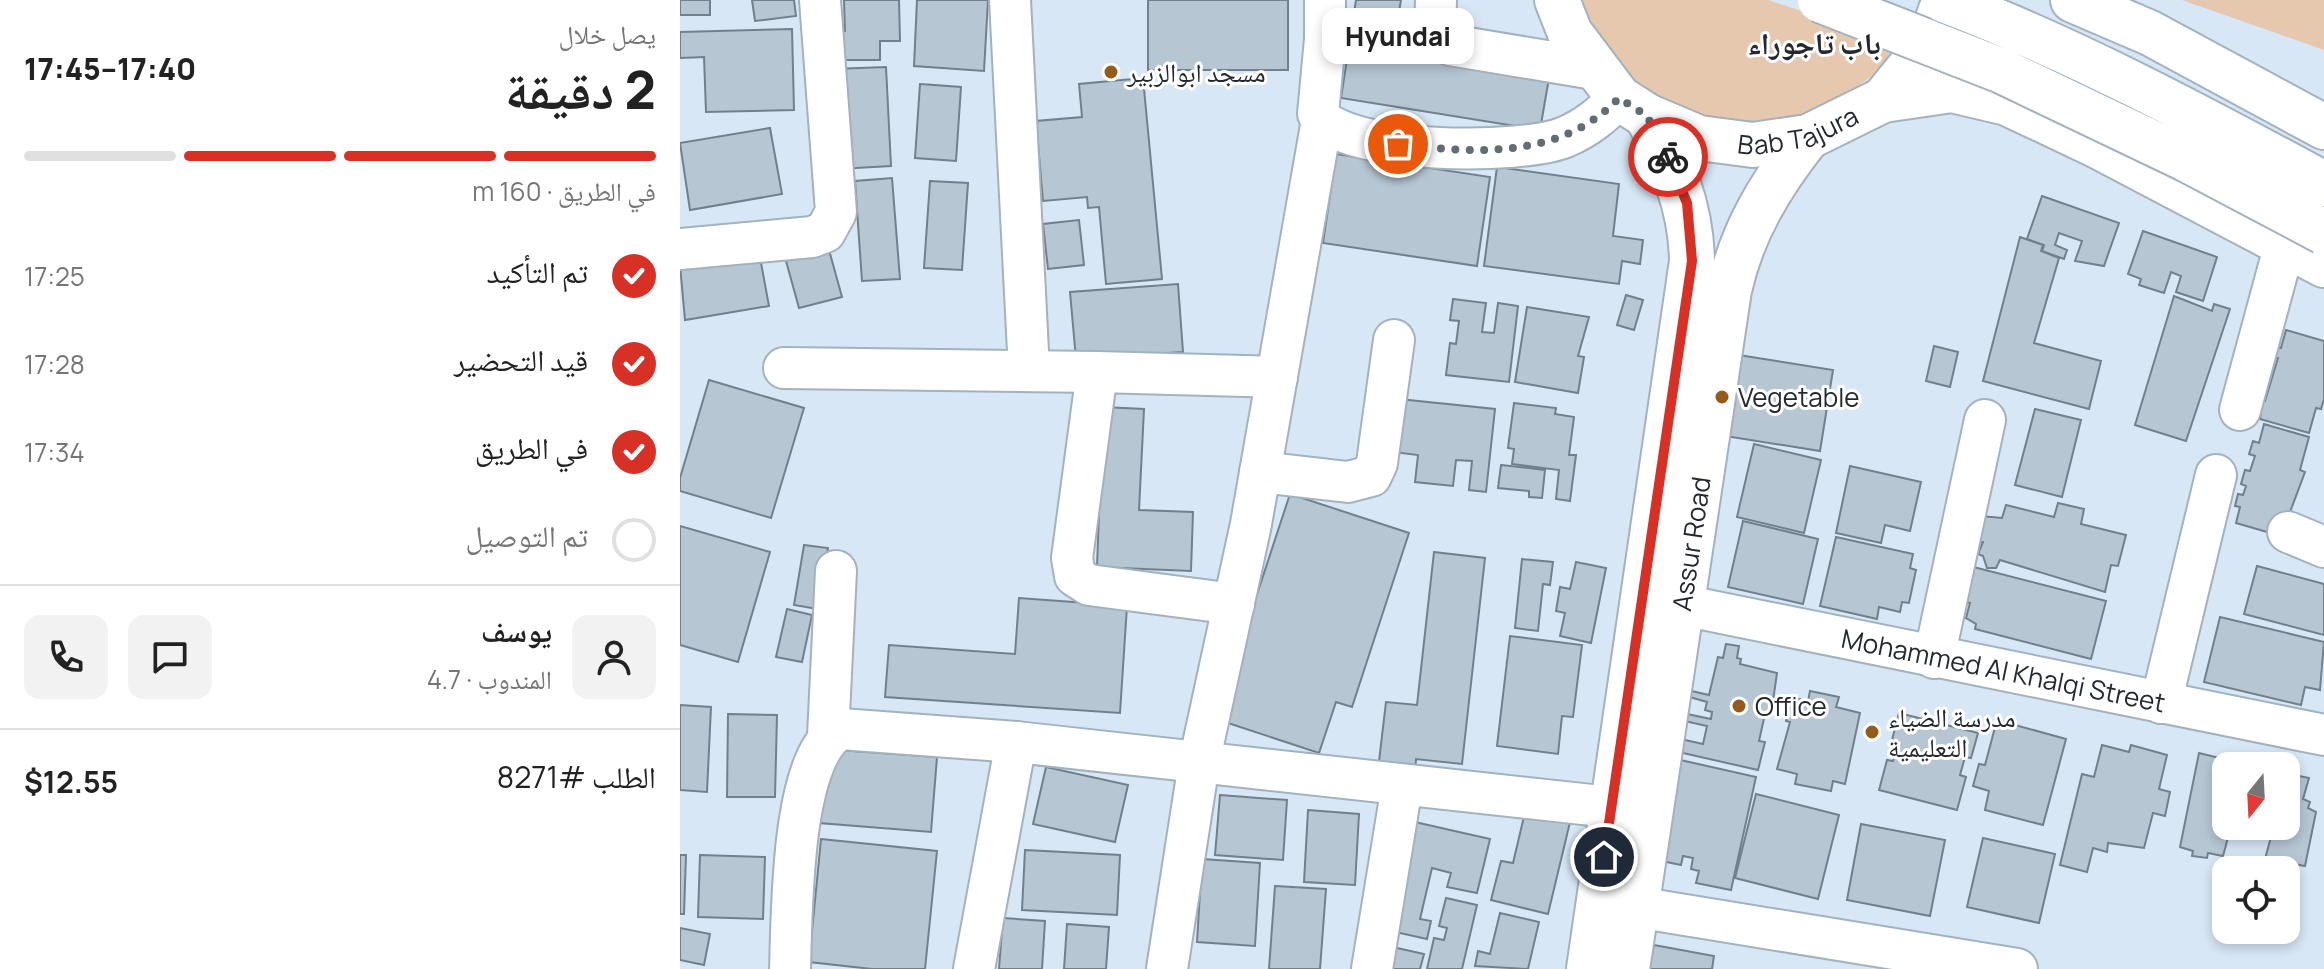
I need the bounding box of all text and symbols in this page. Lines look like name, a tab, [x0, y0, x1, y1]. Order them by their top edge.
callout: Hyundai	[1322, 8, 1474, 64]
text: يصل خلال	[558, 16, 656, 52]
text: Hyundai	[1345, 18, 1451, 54]
district label: باب تاجوراء	[1747, 22, 1881, 63]
text: 17:40–17:45	[24, 48, 196, 89]
text: 2 دقيقة	[505, 54, 656, 125]
place label: مسجد ابوالزبير	[1126, 54, 1266, 90]
marker: مسجد ابوالزبير	[1102, 63, 1120, 81]
street label: Bab Tajura	[1736, 97, 1864, 163]
pin	[1364, 110, 1432, 178]
courier	[1628, 117, 1708, 197]
icon: bag	[1376, 122, 1420, 166]
icon: bike	[1646, 135, 1690, 179]
text: في الطريق · 160 m	[472, 173, 656, 209]
text: تم التأكيد	[487, 251, 588, 292]
icon: check	[612, 254, 656, 298]
text: 17:25	[24, 258, 85, 294]
text: قيد التحضير	[454, 339, 588, 380]
icon: check	[612, 342, 656, 386]
text: 17:28	[24, 346, 85, 382]
place label: Vegetable	[1738, 379, 1859, 415]
marker: Vegetable	[1713, 388, 1731, 406]
text: في الطريق	[475, 427, 588, 468]
icon: check	[612, 430, 656, 474]
text: 17:34	[24, 434, 85, 470]
street label: Assur Road	[1663, 474, 1719, 613]
text: تم التوصيل	[465, 515, 588, 556]
text: يوسف	[481, 610, 552, 651]
button: phone	[24, 615, 108, 699]
button: chat	[128, 615, 212, 699]
button: person	[572, 615, 656, 699]
street label: Mohammed Al Khalqi Street	[1839, 620, 2168, 720]
text: المندوب · 4.7	[427, 661, 552, 697]
place label: Office	[1755, 688, 1827, 724]
marker: Office	[1730, 697, 1748, 715]
place label: مدرسة الضياء التعليمية	[1888, 699, 2016, 765]
marker: مدرسة الضياء التعليمية	[1863, 723, 1881, 741]
north arrow	[2212, 752, 2300, 840]
map controls	[2212, 752, 2300, 944]
text: الطلب #8271	[497, 756, 656, 797]
text: $12.55	[24, 761, 118, 802]
pin	[1570, 823, 1638, 891]
icon: home	[1582, 835, 1626, 879]
button: locate	[2212, 856, 2300, 944]

